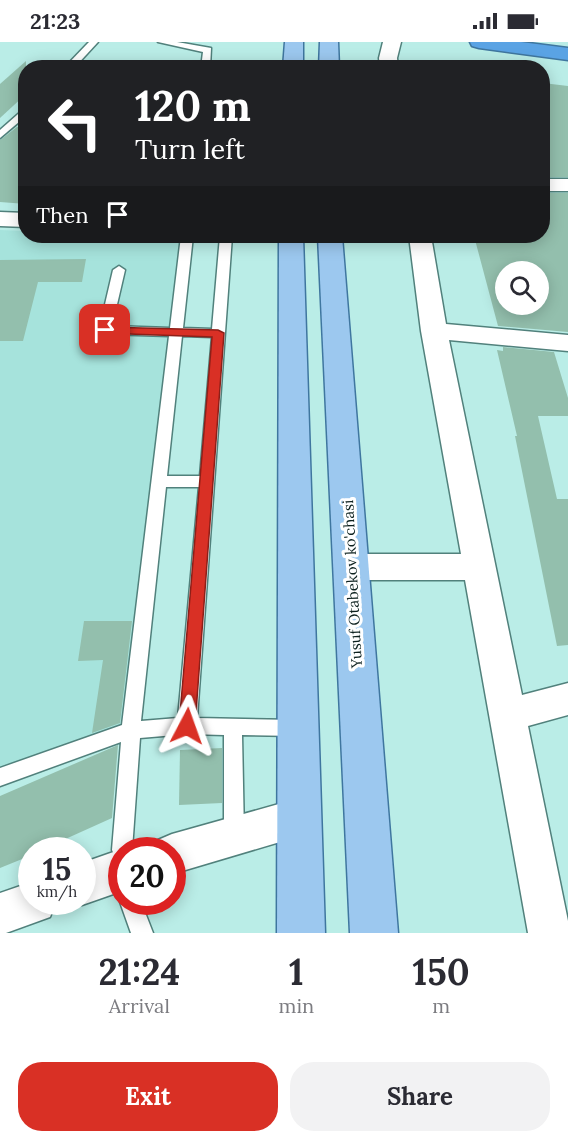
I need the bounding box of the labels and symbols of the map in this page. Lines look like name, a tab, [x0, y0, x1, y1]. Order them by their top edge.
pin	[79, 304, 130, 355]
street label: Yusuf Otabekov ko'chasi	[338, 499, 366, 670]
position arrow	[155, 694, 219, 758]
speed limit sign: 20	[108, 837, 186, 915]

